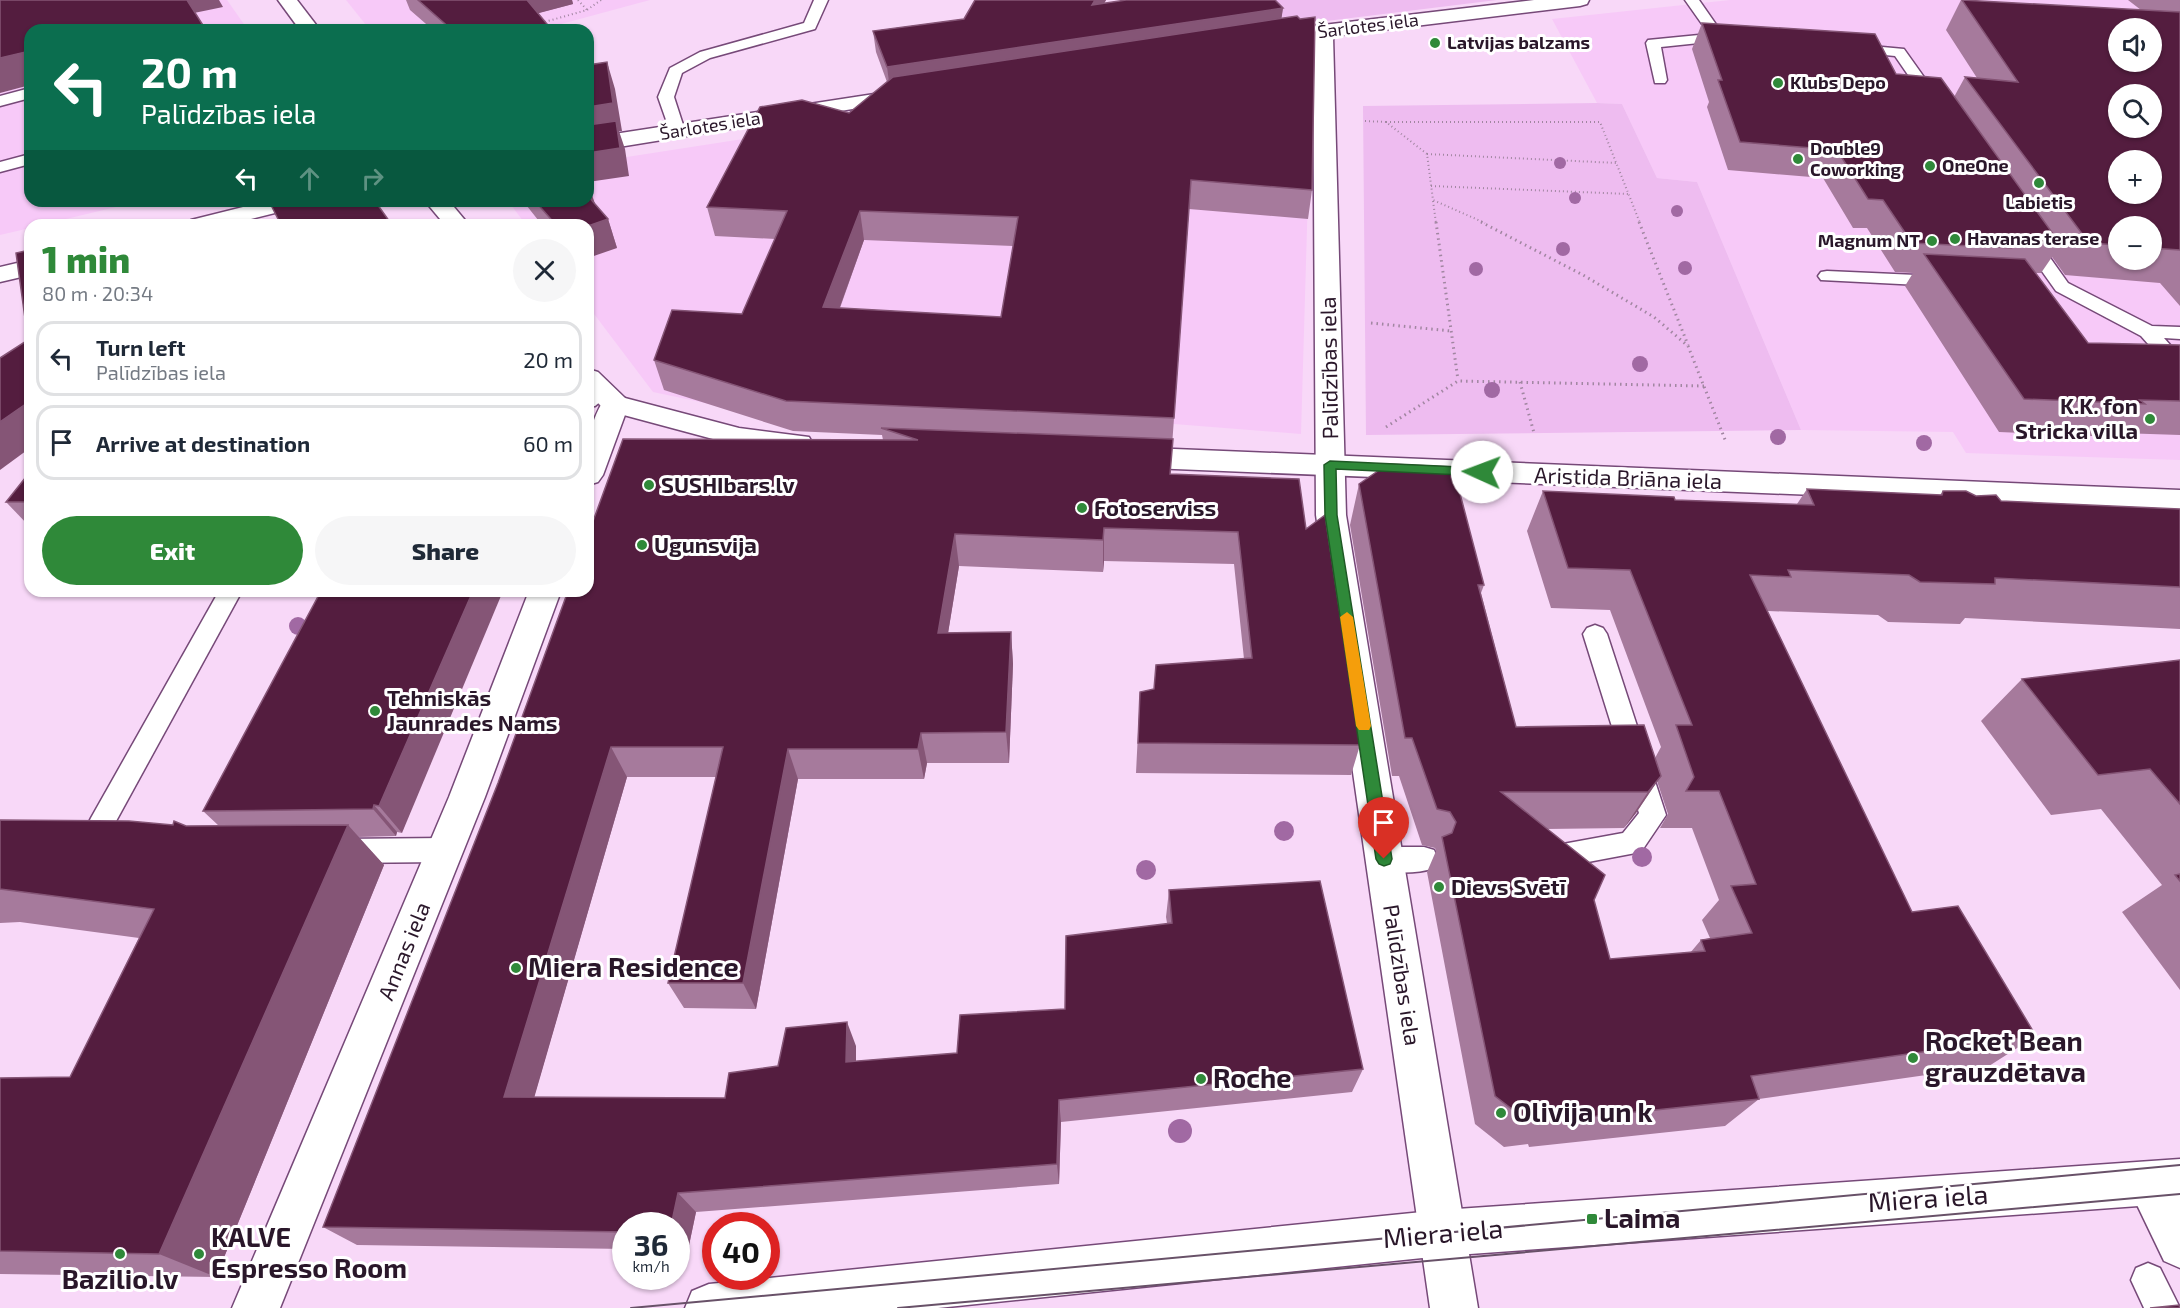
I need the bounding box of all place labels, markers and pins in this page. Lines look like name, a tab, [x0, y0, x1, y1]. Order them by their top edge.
place label: Latvijas balzams	[1447, 31, 1590, 53]
marker: Latvijas balzams	[1428, 36, 1442, 50]
place label: Klubs Depo	[1790, 71, 1886, 93]
marker: Klubs Depo	[1771, 76, 1785, 90]
place label: Double9 Coworking	[1810, 137, 1901, 180]
marker: Double9 Coworking	[1791, 152, 1805, 166]
place label: OneOne	[1942, 154, 2009, 176]
marker: OneOne	[1923, 159, 1937, 173]
marker: Labietis	[2032, 176, 2046, 190]
place label: Labietis	[2005, 191, 2073, 213]
place label: Havanas terase	[1967, 227, 2099, 249]
place label: Magnum NT	[1818, 229, 1920, 251]
marker: Havanas terase	[1948, 232, 1962, 246]
marker: Magnum NT	[1925, 234, 1939, 248]
place label: K.K. fon Stricka villa	[2015, 392, 2138, 443]
marker: K.K. fon Stricka villa	[2143, 412, 2157, 426]
place label: SUSHIbars.lv	[661, 471, 795, 497]
marker: SUSHIbars.lv	[642, 478, 656, 492]
place label: Fotoserviss	[1094, 494, 1216, 520]
marker: Fotoserviss	[1075, 501, 1089, 515]
place label: Ugunsvija	[654, 531, 757, 557]
marker: Ugunsvija	[635, 538, 649, 552]
place label: Tehniskās Jaunrades Nams	[387, 684, 557, 735]
marker: Tehniskās Jaunrades Nams	[368, 704, 382, 718]
pin	[1358, 797, 1409, 859]
place label: Dievs Svētī	[1451, 873, 1567, 899]
marker: Dievs Svētī	[1432, 880, 1446, 894]
place label: Miera Residence	[528, 950, 739, 982]
marker: Miera Residence	[509, 961, 523, 975]
place label: Rocket Bean grauzdētava	[1925, 1024, 2086, 1087]
marker: Rocket Bean grauzdētava	[1906, 1051, 1920, 1065]
place label: Roche	[1213, 1061, 1291, 1093]
marker: Roche	[1194, 1072, 1208, 1086]
place label: Olivija un k	[1513, 1095, 1652, 1128]
marker: Olivija un k	[1494, 1106, 1508, 1120]
place label: Laima	[1604, 1201, 1681, 1233]
marker: Laima	[1585, 1212, 1599, 1226]
place label: KALVE Espresso Room	[211, 1220, 407, 1283]
marker: Bazilio.lv	[113, 1247, 127, 1261]
marker: KALVE Espresso Room	[192, 1247, 206, 1261]
place label: Bazilio.lv	[62, 1262, 179, 1294]

